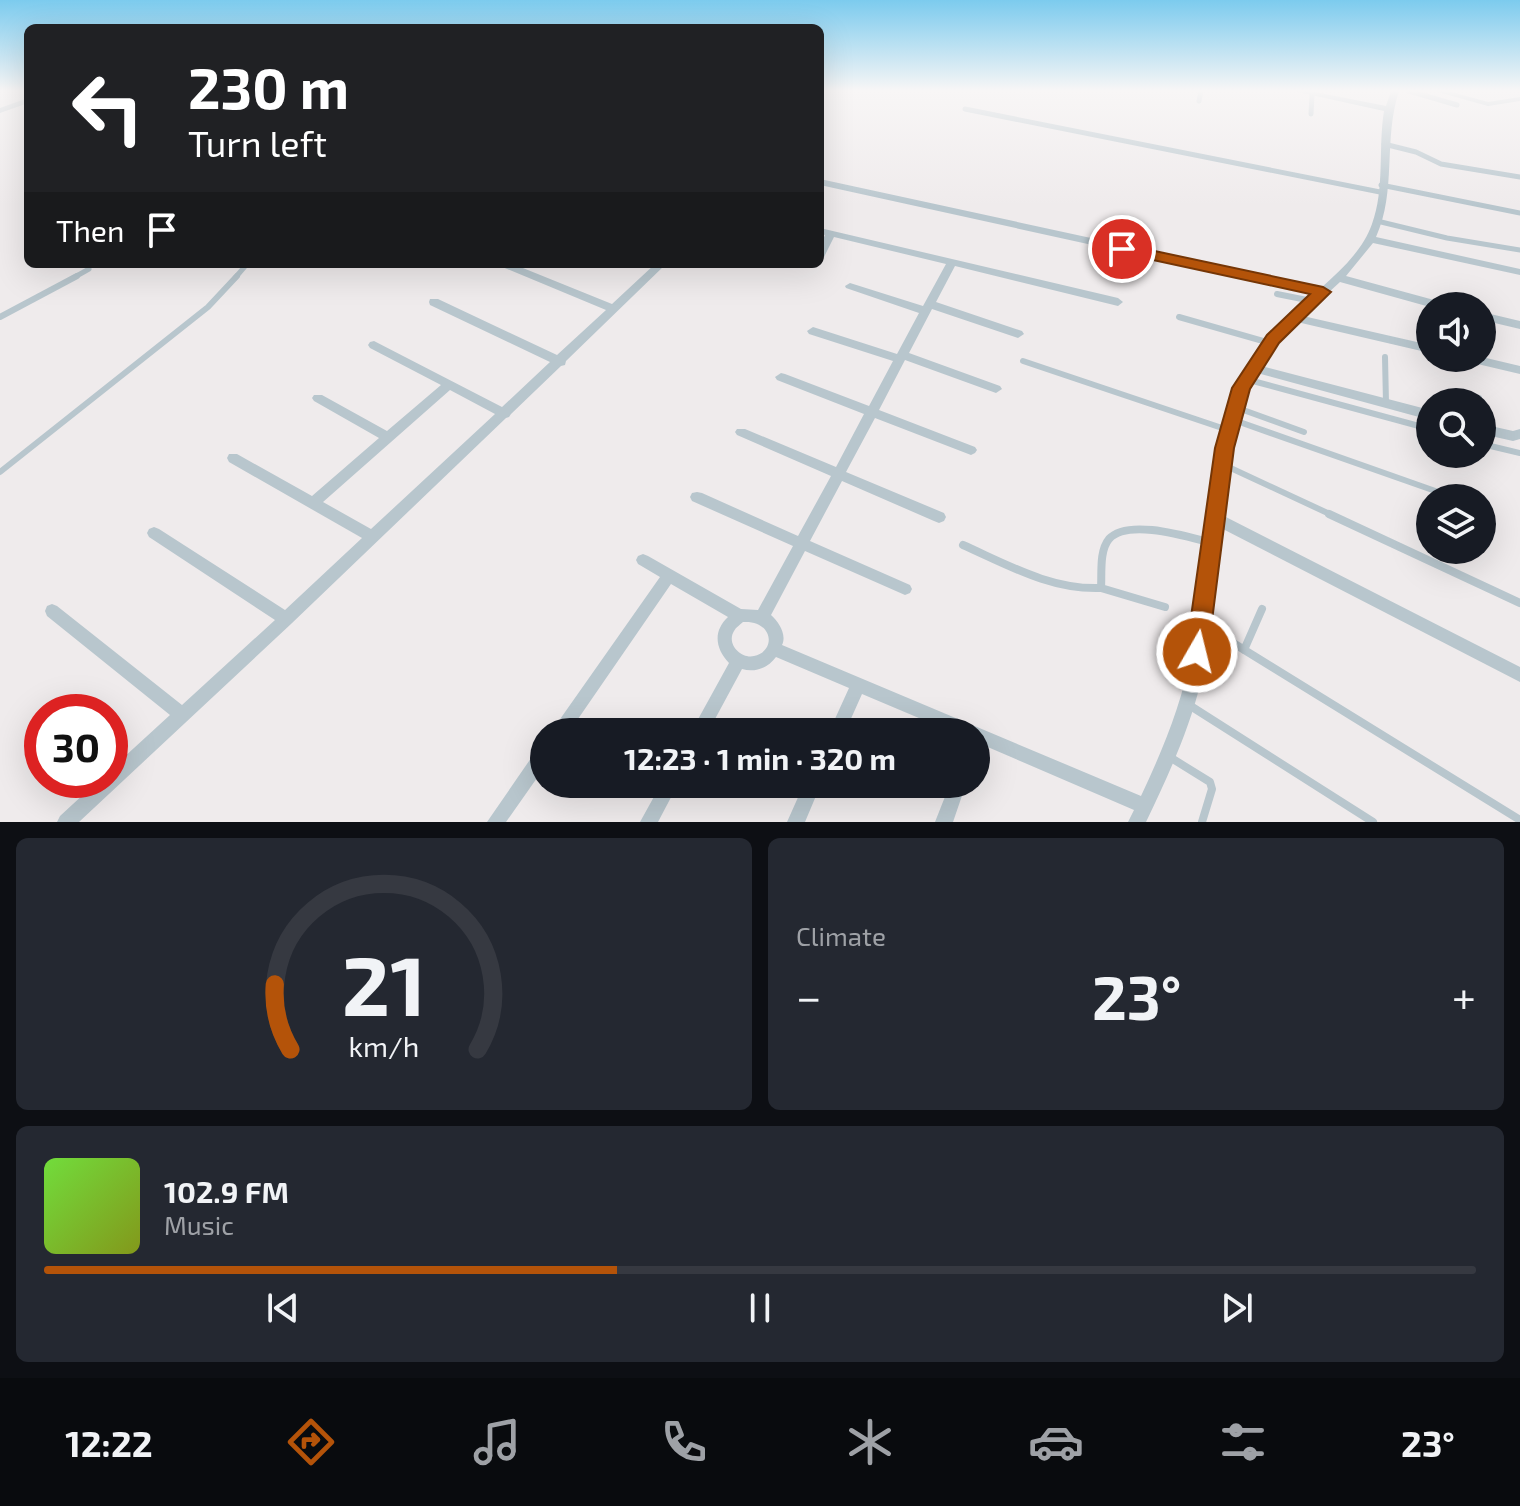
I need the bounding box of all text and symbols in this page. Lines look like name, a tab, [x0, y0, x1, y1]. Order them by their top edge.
text: 230 m	[188, 53, 349, 120]
icon: left	[56, 56, 160, 160]
text: Turn left	[188, 121, 327, 164]
icon: arrive	[140, 208, 184, 252]
text: Then	[56, 212, 124, 248]
pin	[1088, 215, 1156, 283]
icon: arrive	[1100, 227, 1144, 271]
map controls	[1416, 292, 1496, 564]
button: sound	[1416, 292, 1496, 372]
button: search	[1416, 388, 1496, 468]
button: layers	[1416, 484, 1496, 564]
position arrow	[1155, 610, 1239, 694]
speed limit sign: 30	[24, 694, 128, 798]
text: 12:23 · 1 min · 320 m	[624, 740, 896, 776]
text: Climate	[796, 920, 886, 951]
text: 21	[342, 933, 426, 1033]
text: 23°	[1092, 960, 1182, 1032]
text: −	[796, 969, 822, 1022]
text: +	[1452, 969, 1476, 1022]
text: km/h	[349, 1028, 419, 1063]
text: 102.9 FM	[164, 1173, 289, 1209]
text: Music	[164, 1209, 234, 1240]
icon: previous	[261, 1286, 305, 1330]
icon: pause	[738, 1286, 782, 1330]
icon: next	[1215, 1286, 1259, 1330]
icon: directions	[283, 1414, 339, 1470]
icon: music	[469, 1414, 525, 1470]
icon: phone	[656, 1414, 712, 1470]
icon: climate	[842, 1414, 898, 1470]
icon: car	[1028, 1414, 1084, 1470]
icon: filters	[1215, 1414, 1271, 1470]
text: 12:22	[65, 1421, 153, 1464]
text: 23°	[1401, 1421, 1455, 1464]

